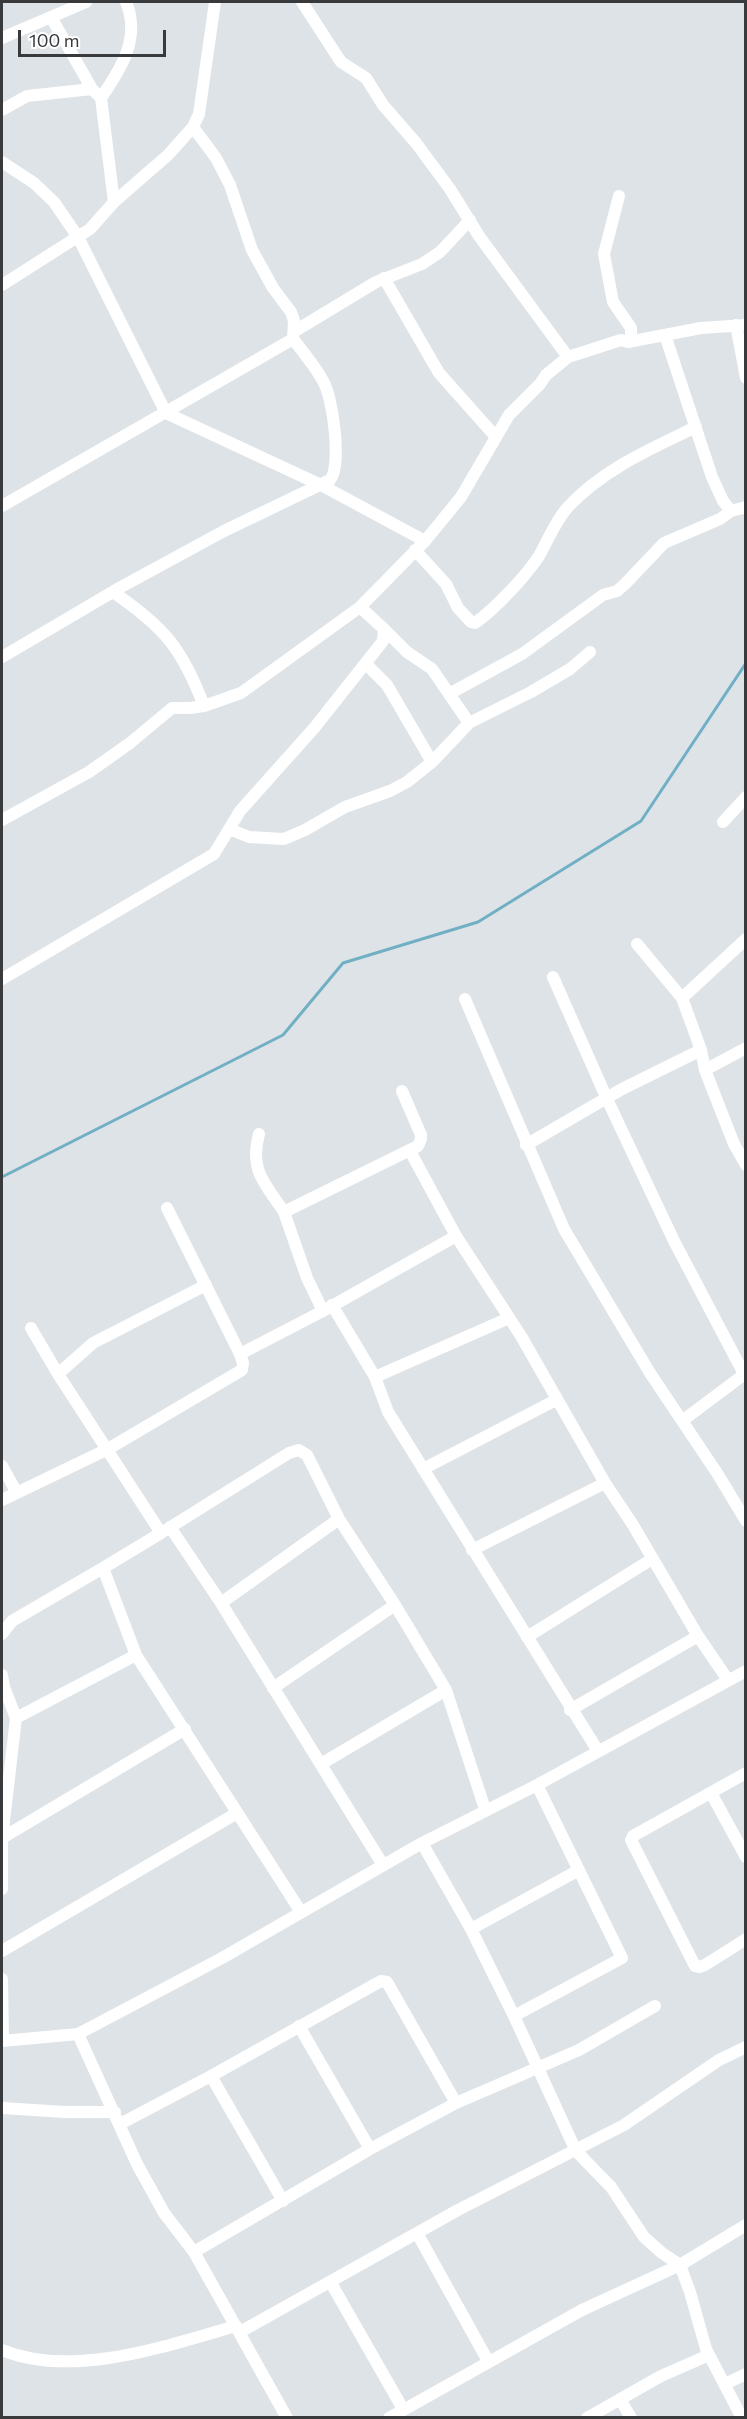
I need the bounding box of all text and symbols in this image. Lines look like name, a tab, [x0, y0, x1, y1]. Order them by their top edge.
scale bar	[21, 18, 170, 56]
text: 100 m	[29, 29, 79, 51]

